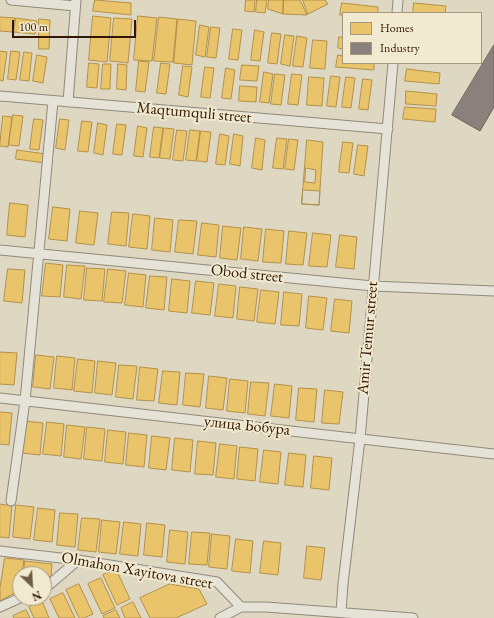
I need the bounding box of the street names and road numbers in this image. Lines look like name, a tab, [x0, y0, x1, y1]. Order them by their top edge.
street label: Maqtumquli street	[136, 98, 252, 128]
street label: Obod street	[210, 261, 284, 287]
street label: Amir Temur street	[353, 281, 383, 395]
street label: улица Бобура	[203, 412, 291, 440]
street label: Olmahon Xayitova street	[60, 548, 214, 594]

